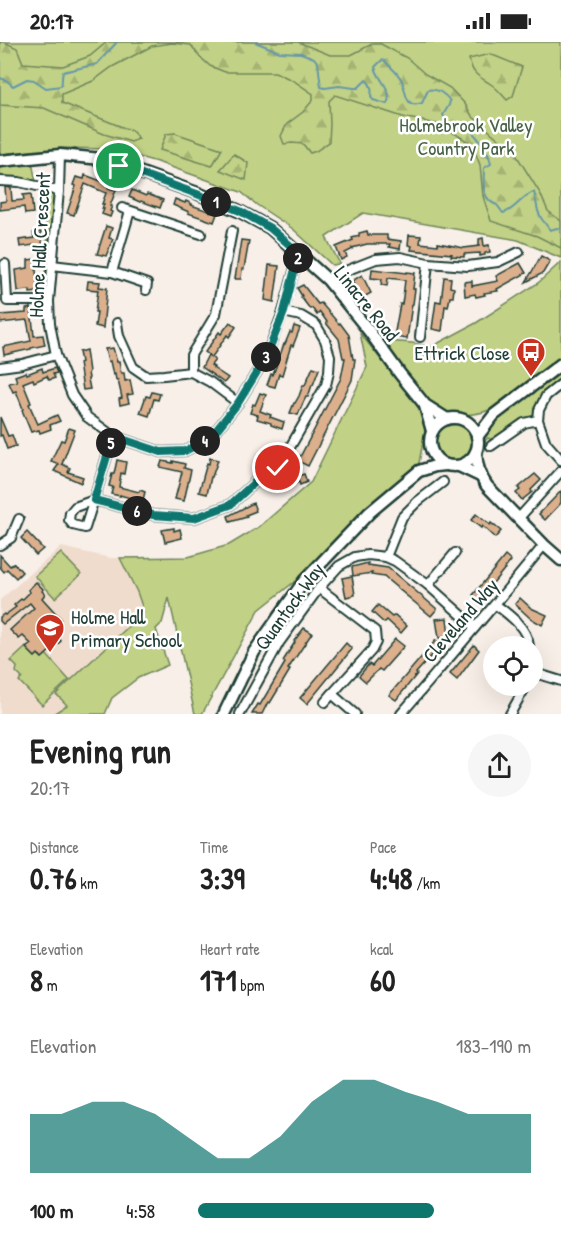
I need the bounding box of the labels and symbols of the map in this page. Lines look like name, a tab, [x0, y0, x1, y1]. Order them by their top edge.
park label: Holmebrook Valley Country Park	[399, 111, 533, 161]
pin	[93, 140, 144, 191]
street label: Holme Hall Crescent	[22, 171, 56, 318]
pin: 1	[201, 187, 231, 217]
pin: 2	[283, 243, 313, 273]
street label: Linacre Road	[328, 260, 406, 346]
bus stop icon: Ettrick Close	[515, 336, 547, 378]
place label: Ettrick Close	[415, 339, 510, 366]
pin: 3	[251, 342, 281, 372]
pin: 4	[190, 426, 220, 456]
pin: 5	[96, 428, 126, 458]
pin	[252, 442, 303, 493]
pin: 6	[122, 496, 152, 526]
street label: Quantock Way	[248, 557, 330, 655]
street label: Cleveland Way	[416, 572, 504, 668]
place label: Holme Hall Primary School	[71, 603, 182, 653]
school or university icon: Holme Hall Primary School	[34, 612, 66, 654]

